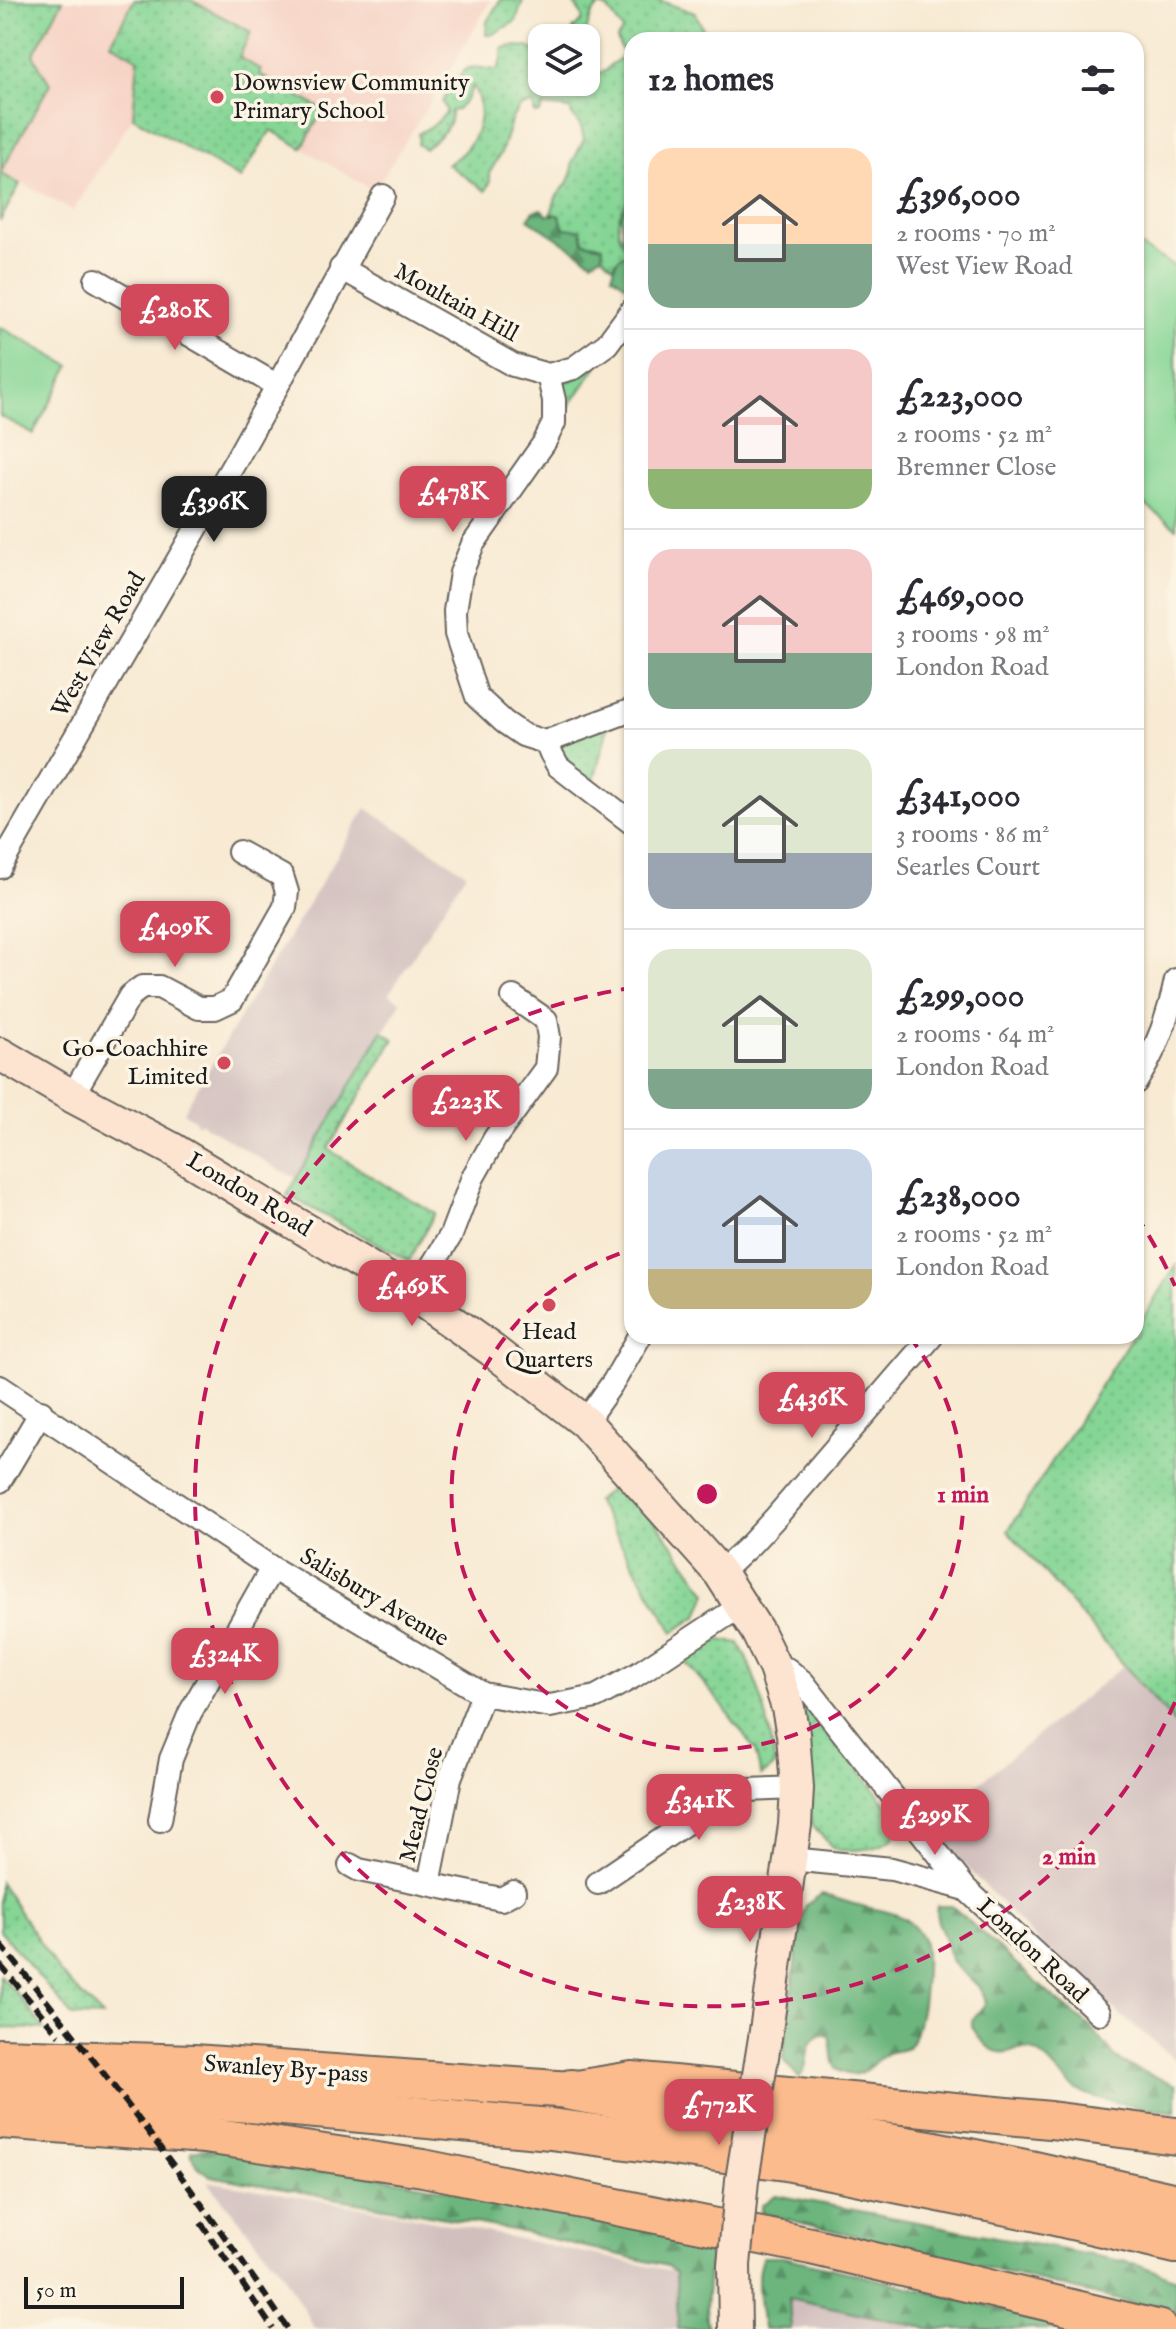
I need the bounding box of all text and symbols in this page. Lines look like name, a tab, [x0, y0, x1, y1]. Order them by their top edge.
map controls	[528, 24, 600, 96]
button: layers	[528, 24, 600, 96]
icon: filters	[1076, 58, 1120, 102]
text: 12 homes	[648, 59, 774, 102]
place label: Downsview Community Primary School	[233, 68, 470, 127]
marker: Downsview Community Primary School	[208, 88, 226, 106]
text: £396,000	[896, 174, 1021, 217]
icon: home	[712, 180, 808, 276]
text: 2 rooms · 70 m²	[896, 217, 1056, 250]
text: West View Road	[896, 250, 1072, 283]
street label: Moultain Hill	[388, 256, 524, 350]
pin: £280K	[119, 284, 231, 352]
text: £280K	[139, 293, 211, 326]
text: £223,000	[896, 375, 1023, 418]
icon: home	[712, 381, 808, 477]
text: 2 rooms · 52 m²	[896, 418, 1052, 451]
text: Bremner Close	[896, 451, 1056, 484]
pin: £478K	[397, 466, 509, 534]
text: £478K	[417, 475, 489, 508]
pin: £396K	[158, 476, 270, 544]
text: £396K	[180, 485, 248, 518]
street label: West View Road	[45, 567, 153, 723]
text: £469,000	[896, 575, 1025, 618]
icon: home	[712, 581, 808, 677]
text: 3 rooms · 98 m²	[896, 618, 1050, 651]
text: London Road	[896, 651, 1049, 684]
text: £341,000	[896, 775, 1021, 818]
icon: home	[712, 781, 808, 877]
text: 3 rooms · 86 m²	[896, 818, 1049, 851]
text: Searles Court	[896, 851, 1040, 884]
pin: £409K	[119, 901, 231, 969]
text: £409K	[138, 910, 212, 943]
text: £299,000	[896, 975, 1024, 1018]
icon: home	[712, 981, 808, 1077]
text: 2 rooms · 64 m²	[896, 1018, 1055, 1051]
place label: Go-Coachhire Limited	[62, 1034, 208, 1093]
text: London Road	[896, 1051, 1049, 1084]
marker: Go-Coachhire Limited	[215, 1054, 233, 1072]
pin: £223K	[410, 1075, 522, 1143]
text: £223K	[431, 1084, 501, 1117]
street label: London Road	[181, 1145, 318, 1245]
text: £238,000	[896, 1175, 1021, 1218]
icon: home	[712, 1181, 808, 1277]
text: 2 rooms · 52 m²	[896, 1218, 1052, 1251]
text: London Road	[896, 1251, 1049, 1284]
pin: £469K	[356, 1260, 468, 1328]
text: £469K	[376, 1269, 448, 1302]
marker: Head Quarters	[540, 1296, 558, 1314]
place label: Head Quarters	[505, 1317, 593, 1376]
pin: £436K	[756, 1372, 868, 1440]
text: £436K	[777, 1381, 847, 1414]
centre of rings	[693, 1480, 721, 1508]
text: 1 min	[937, 1480, 989, 1511]
street label: Salisbury Avenue	[294, 1541, 454, 1655]
pin: £324K	[169, 1628, 281, 1696]
text: £324K	[189, 1637, 261, 1670]
street label: Mead Close	[393, 1744, 451, 1866]
pin: £341K	[643, 1774, 755, 1842]
text: £341K	[665, 1783, 733, 1816]
pin: £299K	[879, 1789, 991, 1857]
text: £299K	[899, 1798, 971, 1831]
text: 2 min	[1042, 1842, 1096, 1873]
pin: £238K	[694, 1876, 806, 1944]
text: £238K	[716, 1885, 784, 1918]
street label: London Road	[970, 1892, 1094, 2011]
street label: Swanley By-pass	[203, 2049, 369, 2091]
pin: £772K	[663, 2079, 775, 2147]
text: £772K	[682, 2088, 756, 2121]
scale bar	[24, 2273, 184, 2309]
text: 50 m	[36, 2277, 77, 2305]

